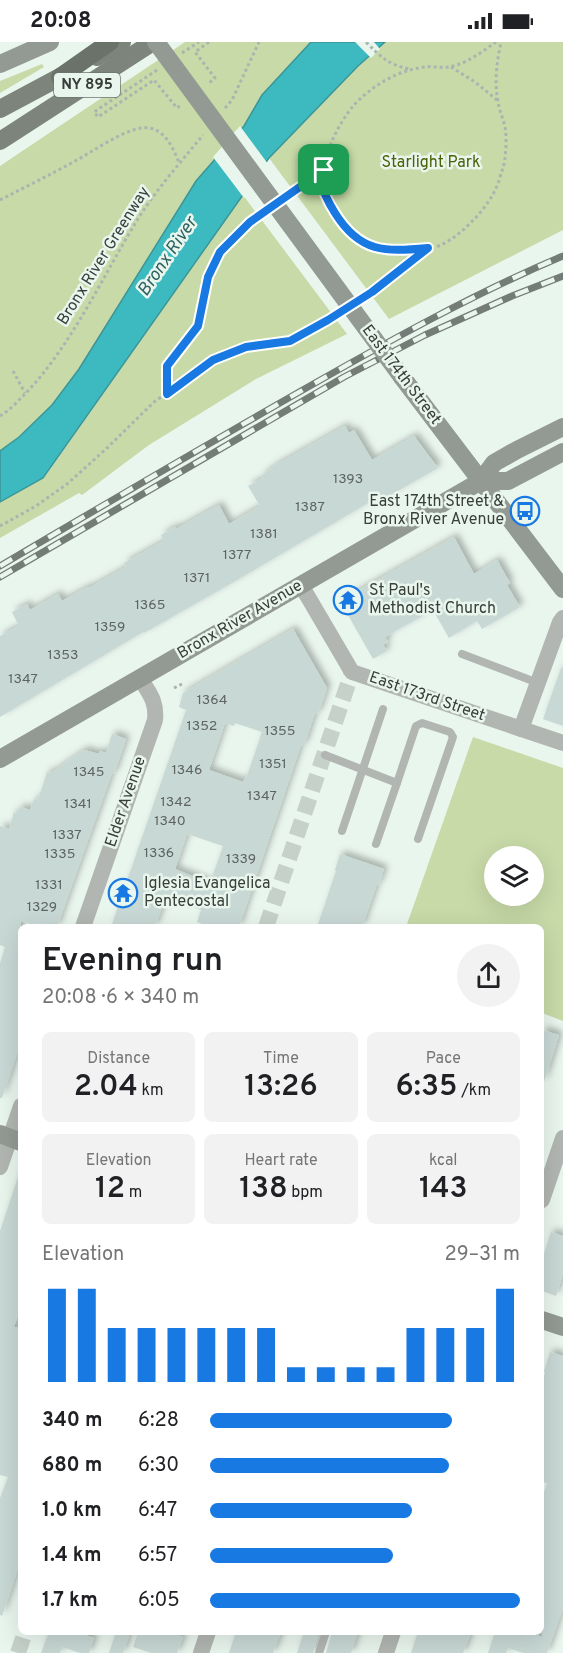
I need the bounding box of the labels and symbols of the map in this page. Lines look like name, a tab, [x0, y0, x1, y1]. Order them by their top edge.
road number: NY 895	[54, 73, 120, 97]
pin	[298, 144, 349, 195]
park label: Starlight Park	[382, 153, 480, 173]
street label: Bronx River Greenway	[53, 183, 155, 329]
water label: Bronx River	[133, 211, 204, 301]
street label: East 174th Street	[357, 321, 445, 429]
house number: 1393	[333, 471, 363, 488]
place label: East 174th Street & Bronx River Avenue	[363, 492, 504, 530]
bus stop icon: East 174th Street & Bronx River Avenue	[509, 495, 541, 527]
house number: 1387	[295, 499, 325, 516]
house number: 1381	[250, 526, 278, 543]
house number: 1377	[223, 547, 251, 564]
house number: 1371	[184, 570, 210, 587]
street label: Bronx River Avenue	[174, 576, 306, 664]
place label: St Paul's Methodist Church	[369, 581, 496, 619]
temple icon: St Paul's Methodist Church	[332, 584, 364, 616]
house number: 1365	[135, 597, 165, 614]
house number: 1359	[95, 619, 125, 636]
house number: 1353	[48, 647, 78, 664]
street label: East 173rd Street	[366, 668, 488, 726]
house number: 1347	[8, 671, 38, 688]
house number: 1364	[197, 692, 227, 709]
house number: 1352	[187, 718, 217, 735]
house number: 1355	[264, 723, 296, 740]
street label: Elder Avenue	[101, 754, 151, 850]
house number: 1351	[259, 756, 287, 773]
house number: 1346	[172, 762, 202, 779]
house number: 1345	[73, 764, 105, 781]
house number: 1347	[247, 788, 277, 805]
house number: 1342	[161, 794, 191, 811]
house number: 1341	[64, 796, 92, 813]
house number: 1340	[154, 813, 186, 830]
house number: 1337	[52, 827, 82, 844]
house number: 1336	[144, 845, 174, 862]
house number: 1335	[45, 846, 75, 863]
house number: 1339	[226, 851, 256, 868]
place label: Iglesia Evangelica Pentecostal	[144, 874, 270, 912]
house number: 1331	[35, 877, 63, 894]
temple icon: Iglesia Evangelica Pentecostal	[107, 877, 139, 909]
house number: 1329	[27, 899, 57, 916]

